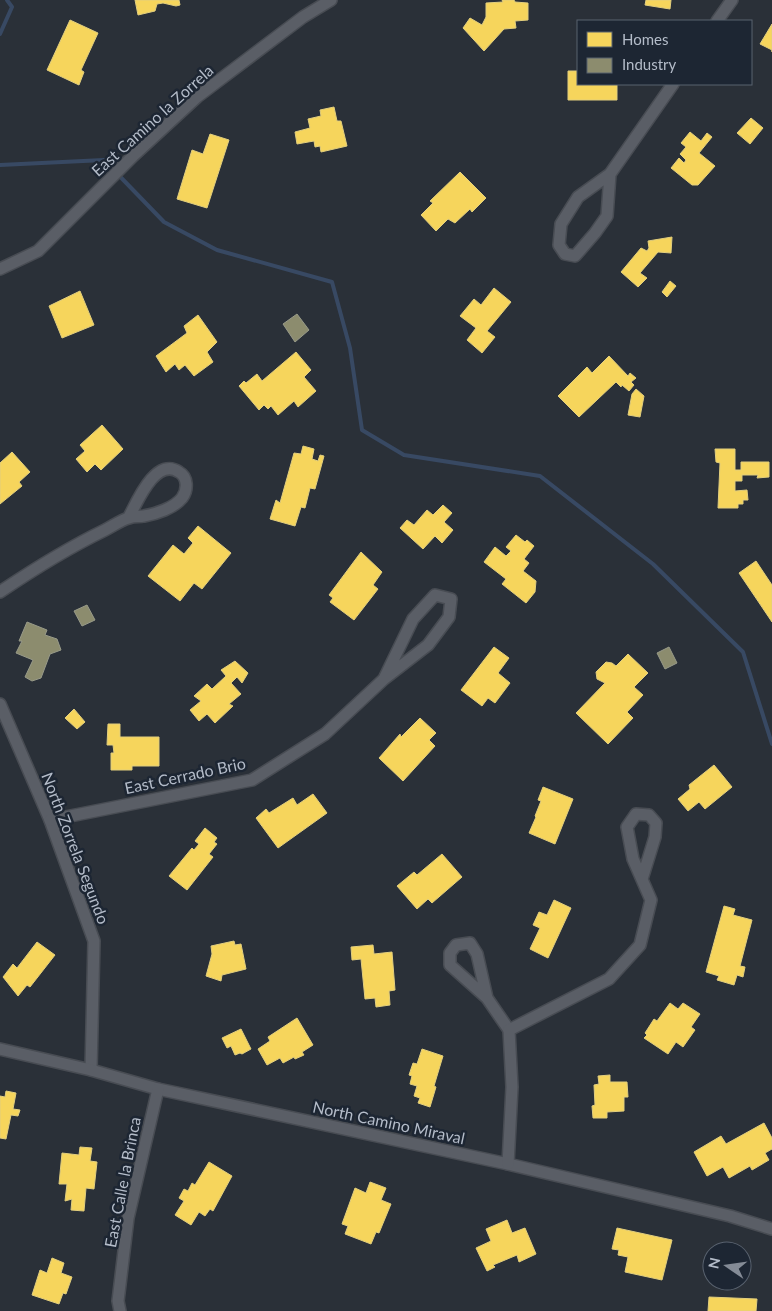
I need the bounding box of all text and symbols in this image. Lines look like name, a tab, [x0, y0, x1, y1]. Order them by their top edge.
legend	[577, 20, 752, 85]
text: Homes	[622, 30, 668, 48]
text: Industry	[622, 55, 677, 73]
street label: East Camino la Zorrela	[87, 60, 217, 180]
street label: East Cerrado Brio	[123, 753, 247, 797]
street label: North Zorrela Segundo	[38, 770, 114, 926]
street label: North Camino Miraval	[311, 1097, 467, 1147]
street label: East Calle la Brinca	[100, 1115, 144, 1249]
north arrow	[702, 1241, 752, 1291]
text: N	[704, 1256, 723, 1270]

